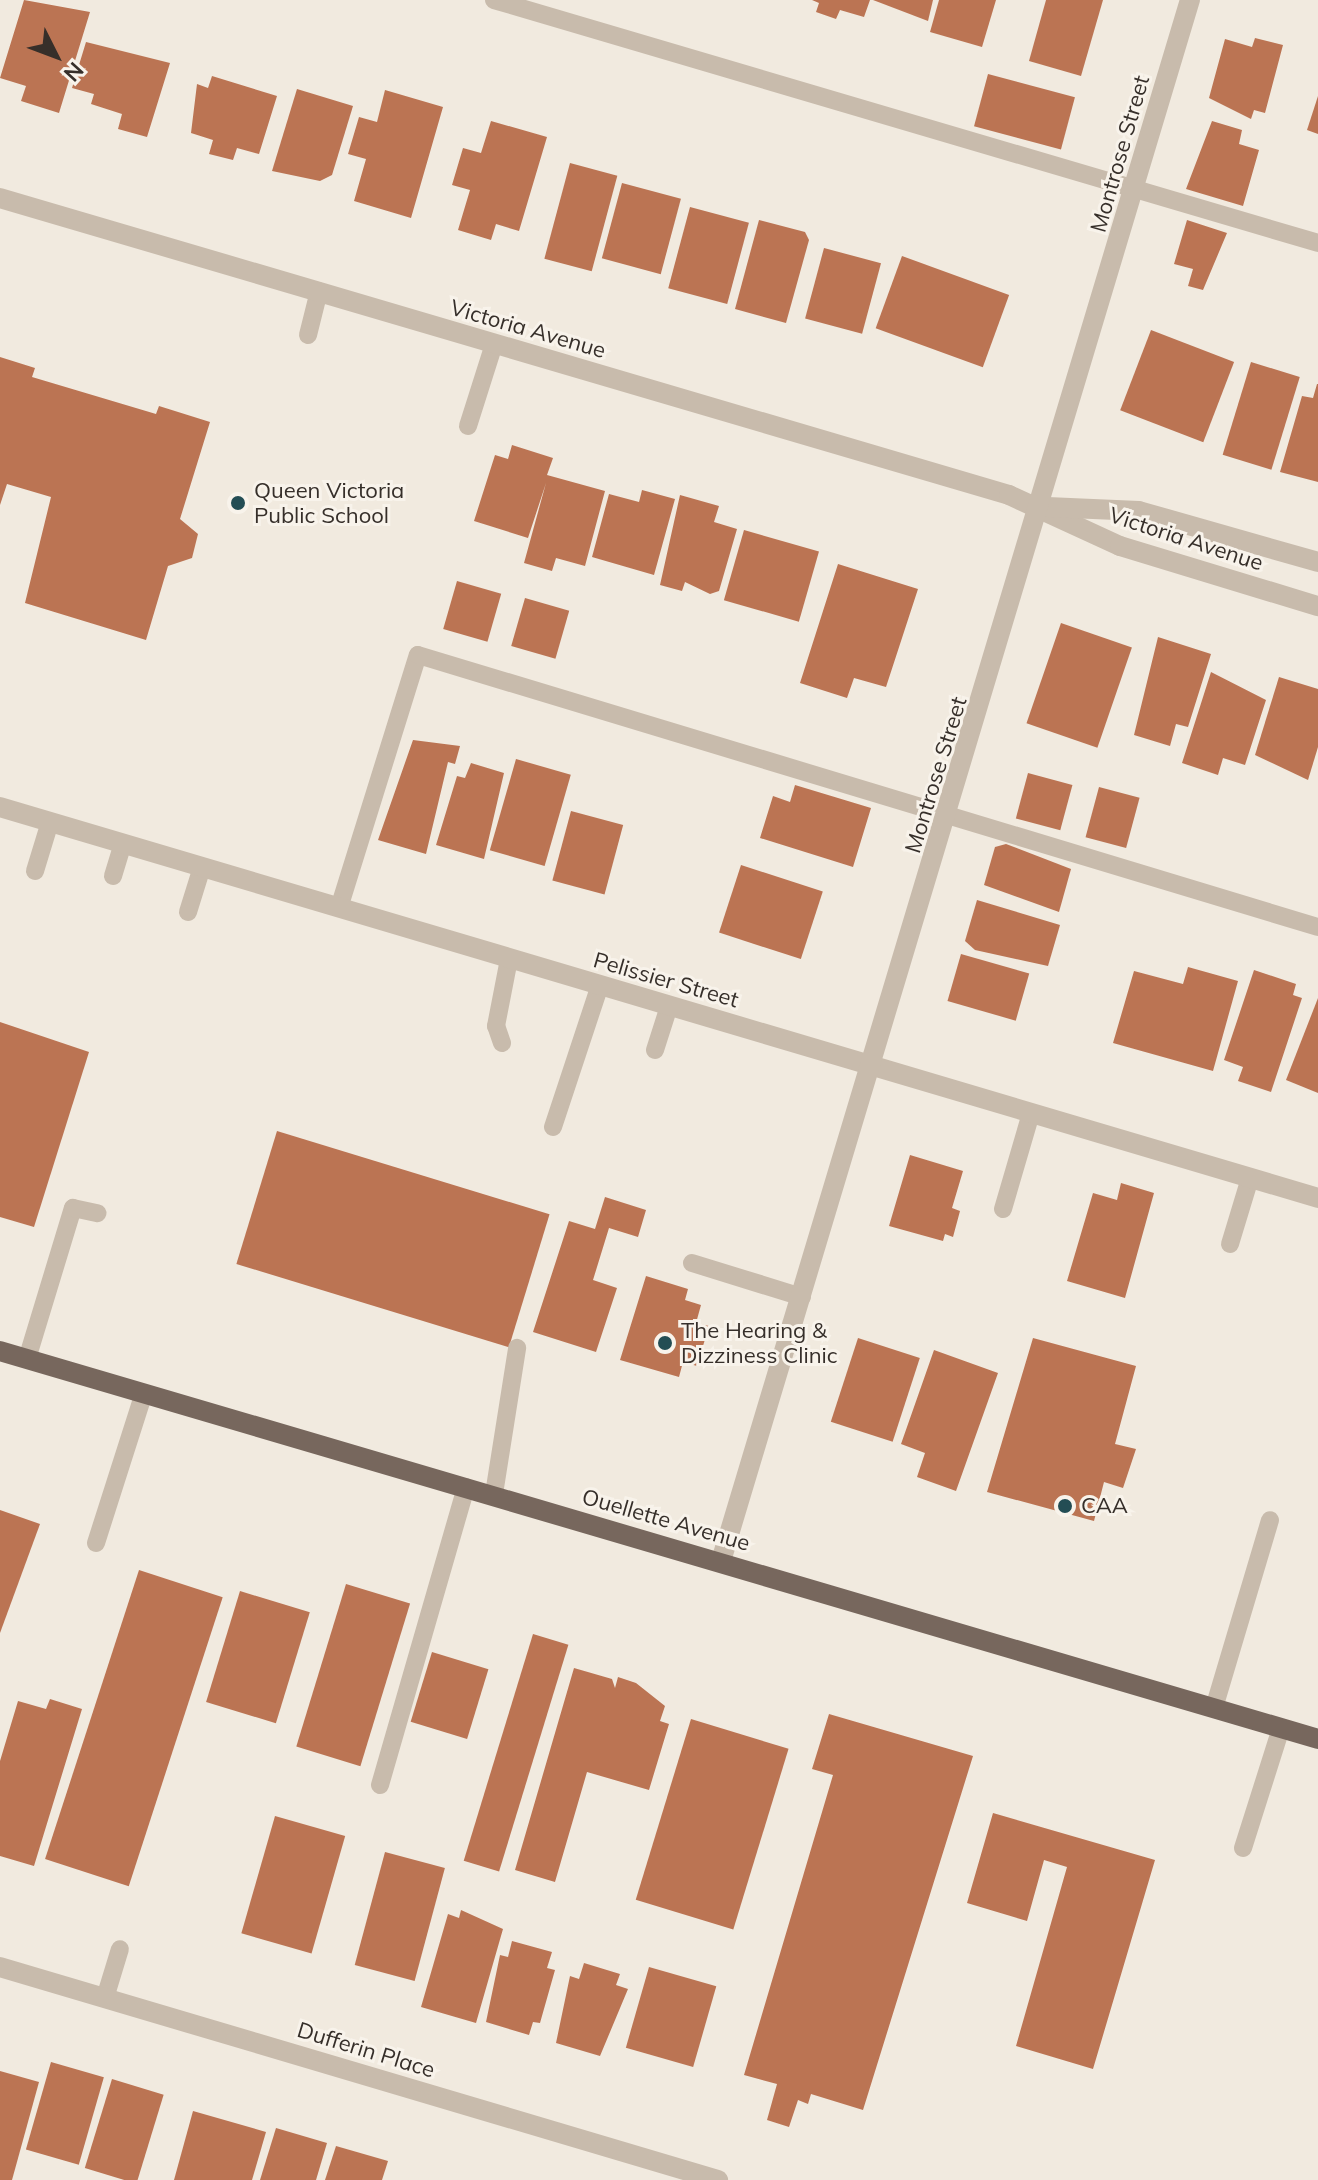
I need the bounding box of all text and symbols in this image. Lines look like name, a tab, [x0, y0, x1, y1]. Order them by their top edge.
north arrow	[16, 16, 96, 96]
text: N	[58, 57, 90, 88]
street label: Montrose Street	[1085, 73, 1155, 235]
street label: Victoria Avenue	[447, 294, 609, 364]
place label: Queen Victoria Public School	[254, 477, 404, 528]
marker: Queen Victoria Public School	[229, 494, 247, 512]
street label: Victoria Avenue	[1106, 502, 1266, 576]
street label: Montrose Street	[900, 694, 972, 856]
street label: Pelissier Street	[590, 947, 742, 1013]
place label: The Hearing & Dizziness Clinic	[681, 1317, 838, 1368]
marker: The Hearing & Dizziness Clinic	[656, 1334, 674, 1352]
street label: Ouellette Avenue	[579, 1483, 753, 1557]
place label: CAA	[1081, 1493, 1128, 1519]
marker: CAA	[1056, 1497, 1074, 1515]
street label: Dufferin Place	[294, 2017, 438, 2083]

